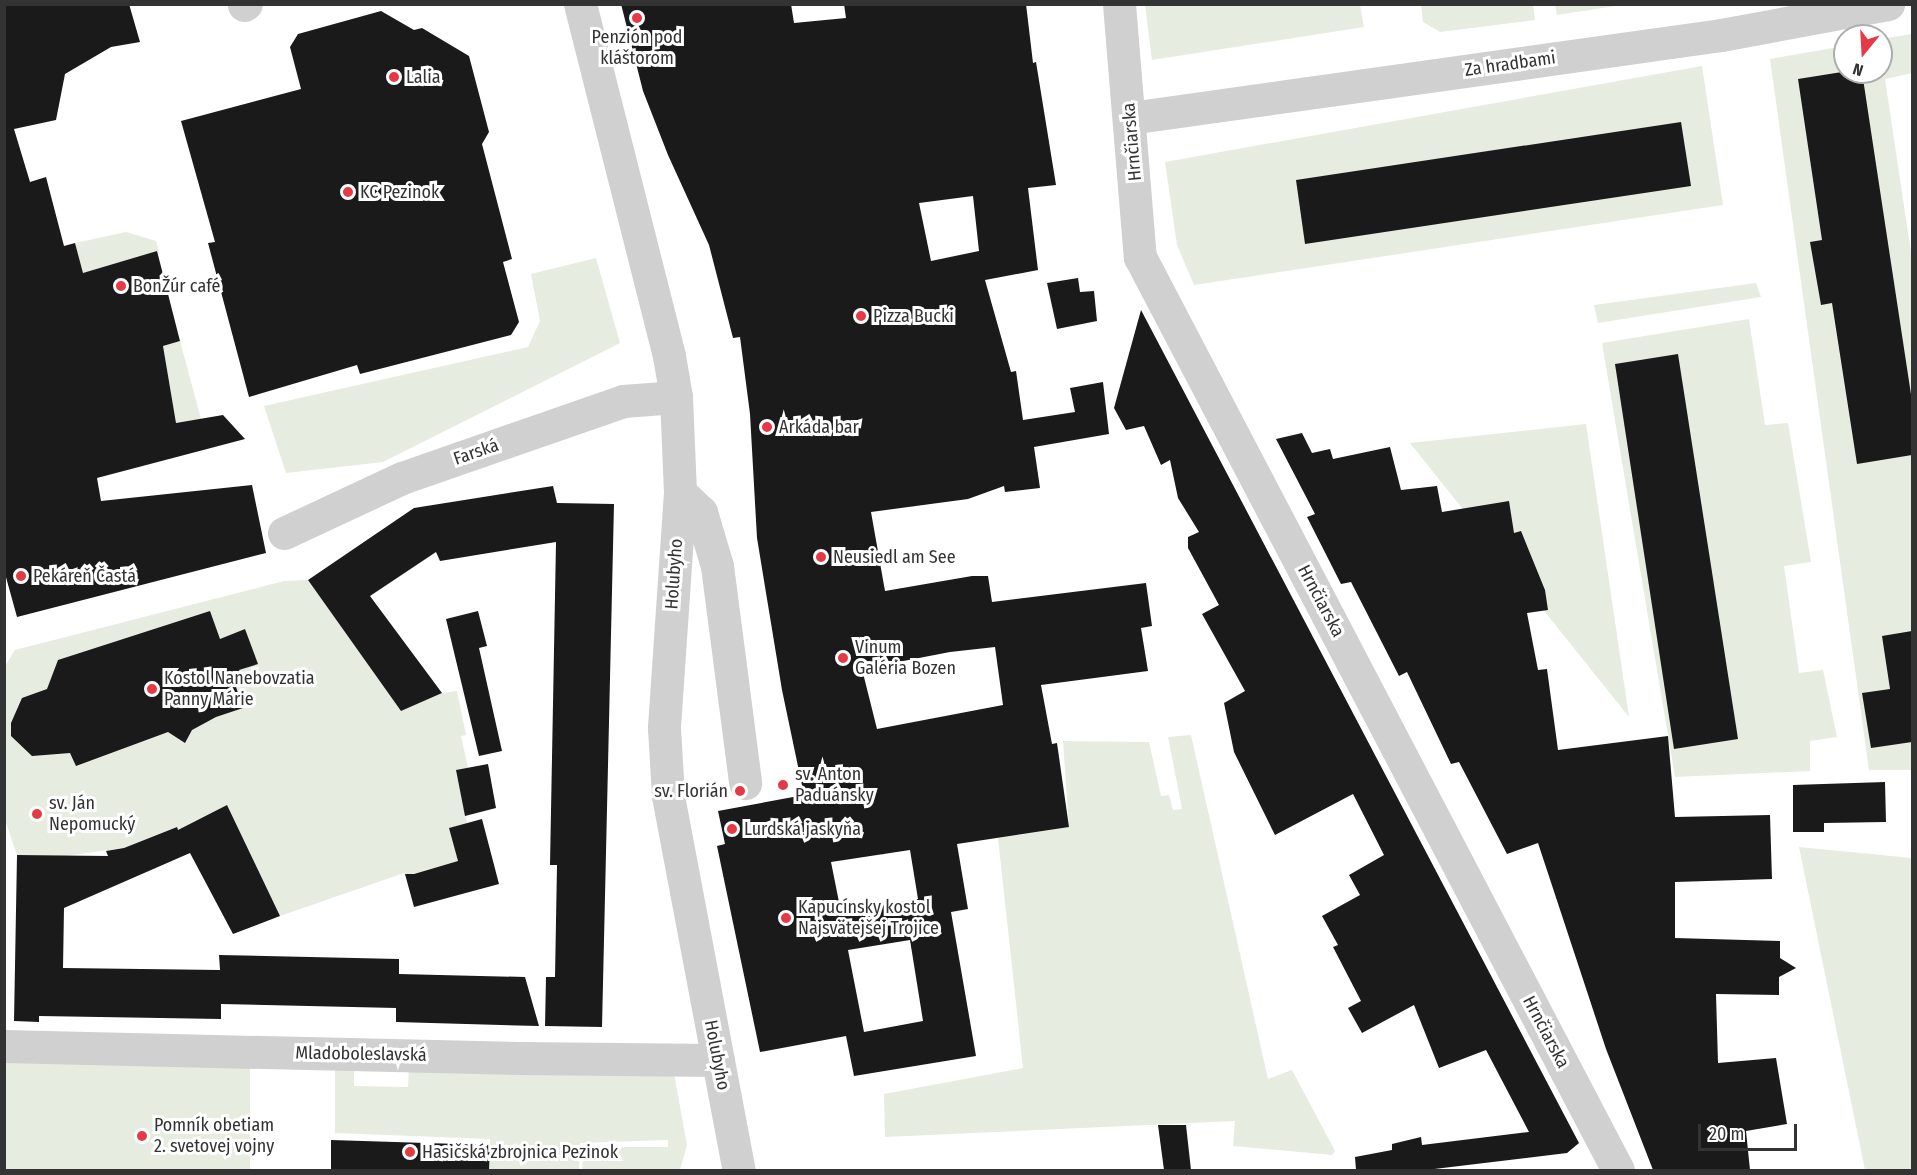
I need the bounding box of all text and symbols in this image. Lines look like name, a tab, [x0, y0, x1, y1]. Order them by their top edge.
marker: Penzión pod kláštorom	[630, 11, 644, 25]
north arrow	[1833, 24, 1893, 84]
place label: Penzión pod kláštorom	[592, 27, 682, 70]
street label: Za hradbami	[1463, 47, 1557, 81]
text: N	[1850, 59, 1865, 80]
place label: Lalia	[406, 66, 441, 88]
marker: Lalia	[387, 70, 401, 84]
street label: Hrnčiarska	[1118, 102, 1146, 182]
place label: KC Pezinok	[360, 181, 439, 203]
marker: KC Pezinok	[341, 185, 355, 199]
place label: BonŽúr café	[133, 275, 220, 297]
marker: BonŽúr café	[114, 279, 128, 293]
place label: Pizza Bucki	[873, 305, 954, 327]
marker: Pizza Bucki	[854, 309, 868, 323]
place label: Arkáda bar	[779, 416, 859, 438]
marker: Arkáda bar	[760, 420, 774, 434]
street label: Farská	[451, 434, 501, 470]
street label: Holubyho	[661, 538, 687, 610]
place label: Neusiedl am See	[833, 546, 956, 568]
marker: Neusiedl am See	[814, 550, 828, 564]
street label: Hrnčiarska	[1293, 561, 1349, 641]
place label: Pekáreň Častá	[33, 565, 136, 587]
marker: Pekáreň Častá	[14, 569, 28, 583]
place label: Vinum Galéria Bozen	[855, 637, 956, 680]
marker: Vinum Galéria Bozen	[836, 651, 850, 665]
place label: Kostol Nanebovzatia Panny Márie	[164, 668, 315, 710]
marker: Kostol Nanebovzatia Panny Márie	[145, 682, 159, 696]
place label: sv. Anton Paduánsky	[795, 764, 874, 806]
marker: sv. Anton Paduánsky	[776, 778, 790, 792]
place label: sv. Florián	[654, 780, 728, 802]
marker: sv. Florián	[733, 784, 747, 798]
place label: sv. Ján Nepomucký	[49, 793, 135, 836]
marker: sv. Ján Nepomucký	[30, 807, 44, 821]
place label: Lurdská jaskyňa	[744, 818, 861, 840]
marker: Lurdská jaskyňa	[725, 822, 739, 836]
place label: Kapucínsky kostol Najsvätejšej Trojice	[798, 897, 939, 940]
marker: Kapucínsky kostol Najsvätejšej Trojice	[779, 911, 793, 925]
street label: Hrnčiarska	[1518, 992, 1574, 1072]
street label: Holubyho	[700, 1018, 734, 1092]
street label: Mladoboleslavská	[295, 1042, 427, 1066]
scale bar	[1701, 1112, 1800, 1150]
place label: Pomník obetiam 2. svetovej vojny	[154, 1115, 274, 1158]
text: 20 m	[1709, 1123, 1744, 1145]
marker: Pomník obetiam 2. svetovej vojny	[135, 1129, 149, 1143]
place label: Hasičská zbrojnica Pezinok	[422, 1141, 618, 1163]
marker: Hasičská zbrojnica Pezinok	[403, 1145, 417, 1159]

